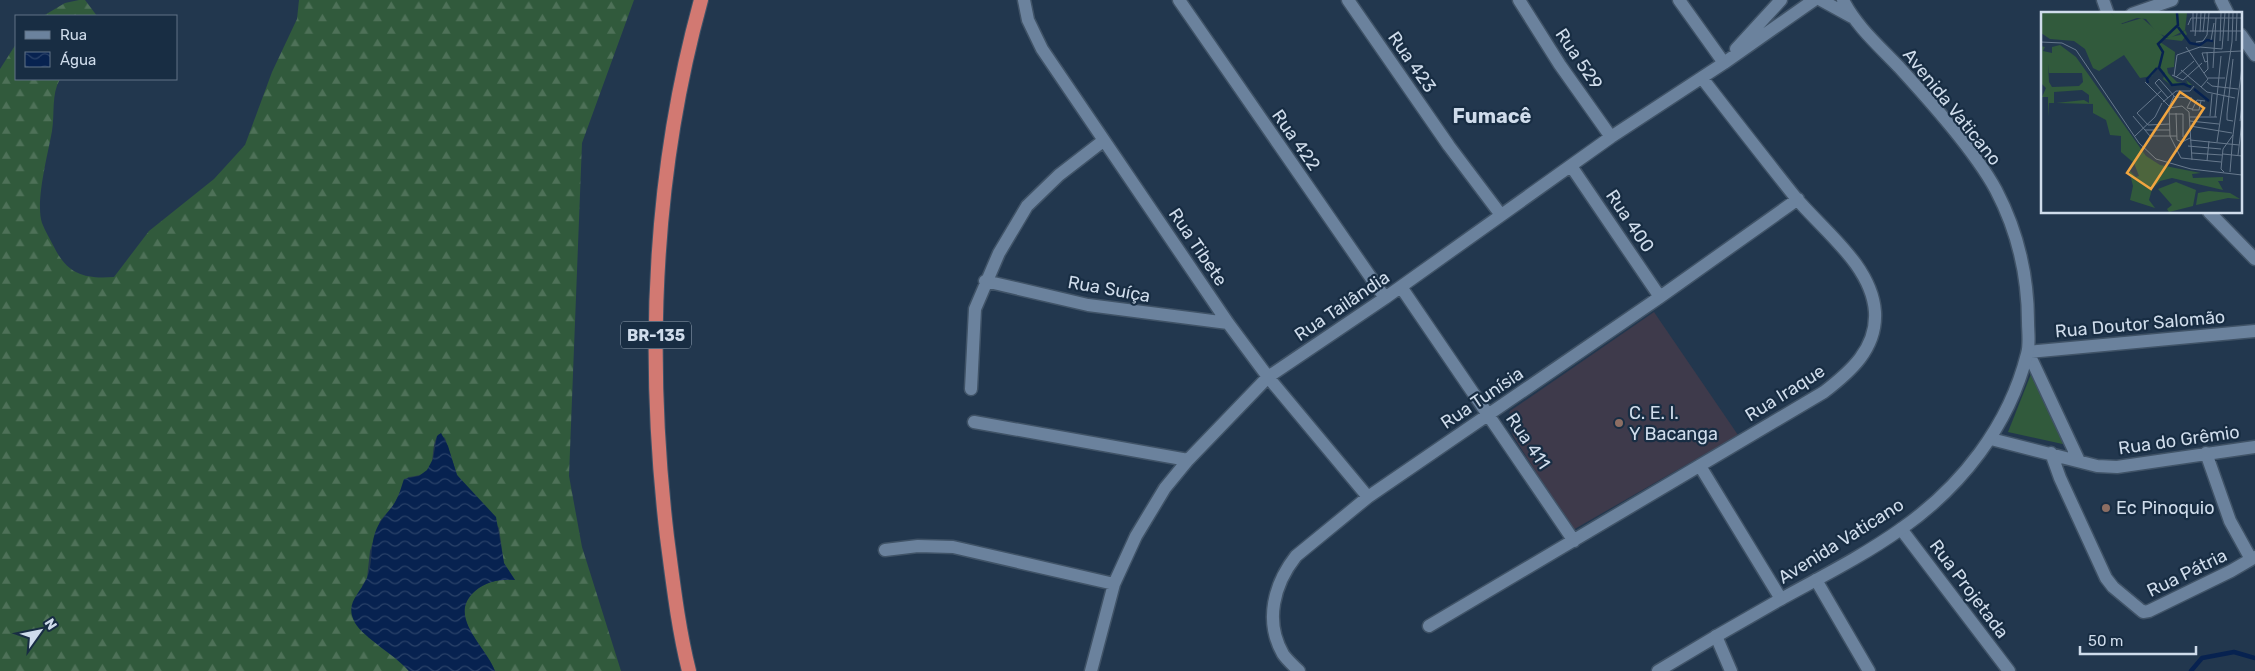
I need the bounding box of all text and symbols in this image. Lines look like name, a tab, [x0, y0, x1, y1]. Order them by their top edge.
inset map	[2041, 12, 2242, 214]
legend	[15, 15, 178, 80]
street label: Rua 529	[1551, 24, 1607, 94]
text: Rua	[60, 26, 87, 44]
street label: Rua 423	[1383, 27, 1441, 97]
street label: Avenida Vaticano	[1898, 44, 2006, 170]
text: Água	[60, 51, 96, 69]
district label: Fumacê	[1453, 104, 1532, 128]
street label: Rua 422	[1267, 105, 1325, 175]
street label: Rua 400	[1601, 185, 1659, 257]
street label: Rua Tibete	[1164, 204, 1232, 290]
street label: Rua Tailândia	[1290, 266, 1394, 346]
street label: Rua Suíça	[1066, 271, 1152, 307]
street label: Rua Doutor Salomão	[2054, 306, 2226, 342]
road number: BR-135	[621, 322, 691, 348]
street label: Rua Iraque	[1741, 360, 1829, 426]
street label: Rua Tunísia	[1436, 362, 1528, 434]
place label: C. E. I. Y Bacanga	[1629, 402, 1718, 445]
street label: Rua 411	[1501, 409, 1555, 473]
marker: C. E. I. Y Bacanga	[1613, 417, 1625, 429]
street label: Rua do Grêmio	[2117, 421, 2241, 459]
street label: Avenida Vaticano	[1774, 493, 1908, 589]
place label: Ec Pinoquio	[2116, 497, 2215, 519]
marker: Ec Pinoquio	[2100, 502, 2112, 514]
street label: Rua Projetada	[1925, 535, 2013, 643]
street label: Rua Pátria	[2143, 544, 2231, 602]
north arrow	[15, 606, 65, 656]
text: N	[41, 615, 60, 633]
scale bar	[2080, 624, 2196, 656]
text: 50 m	[2088, 632, 2123, 650]

